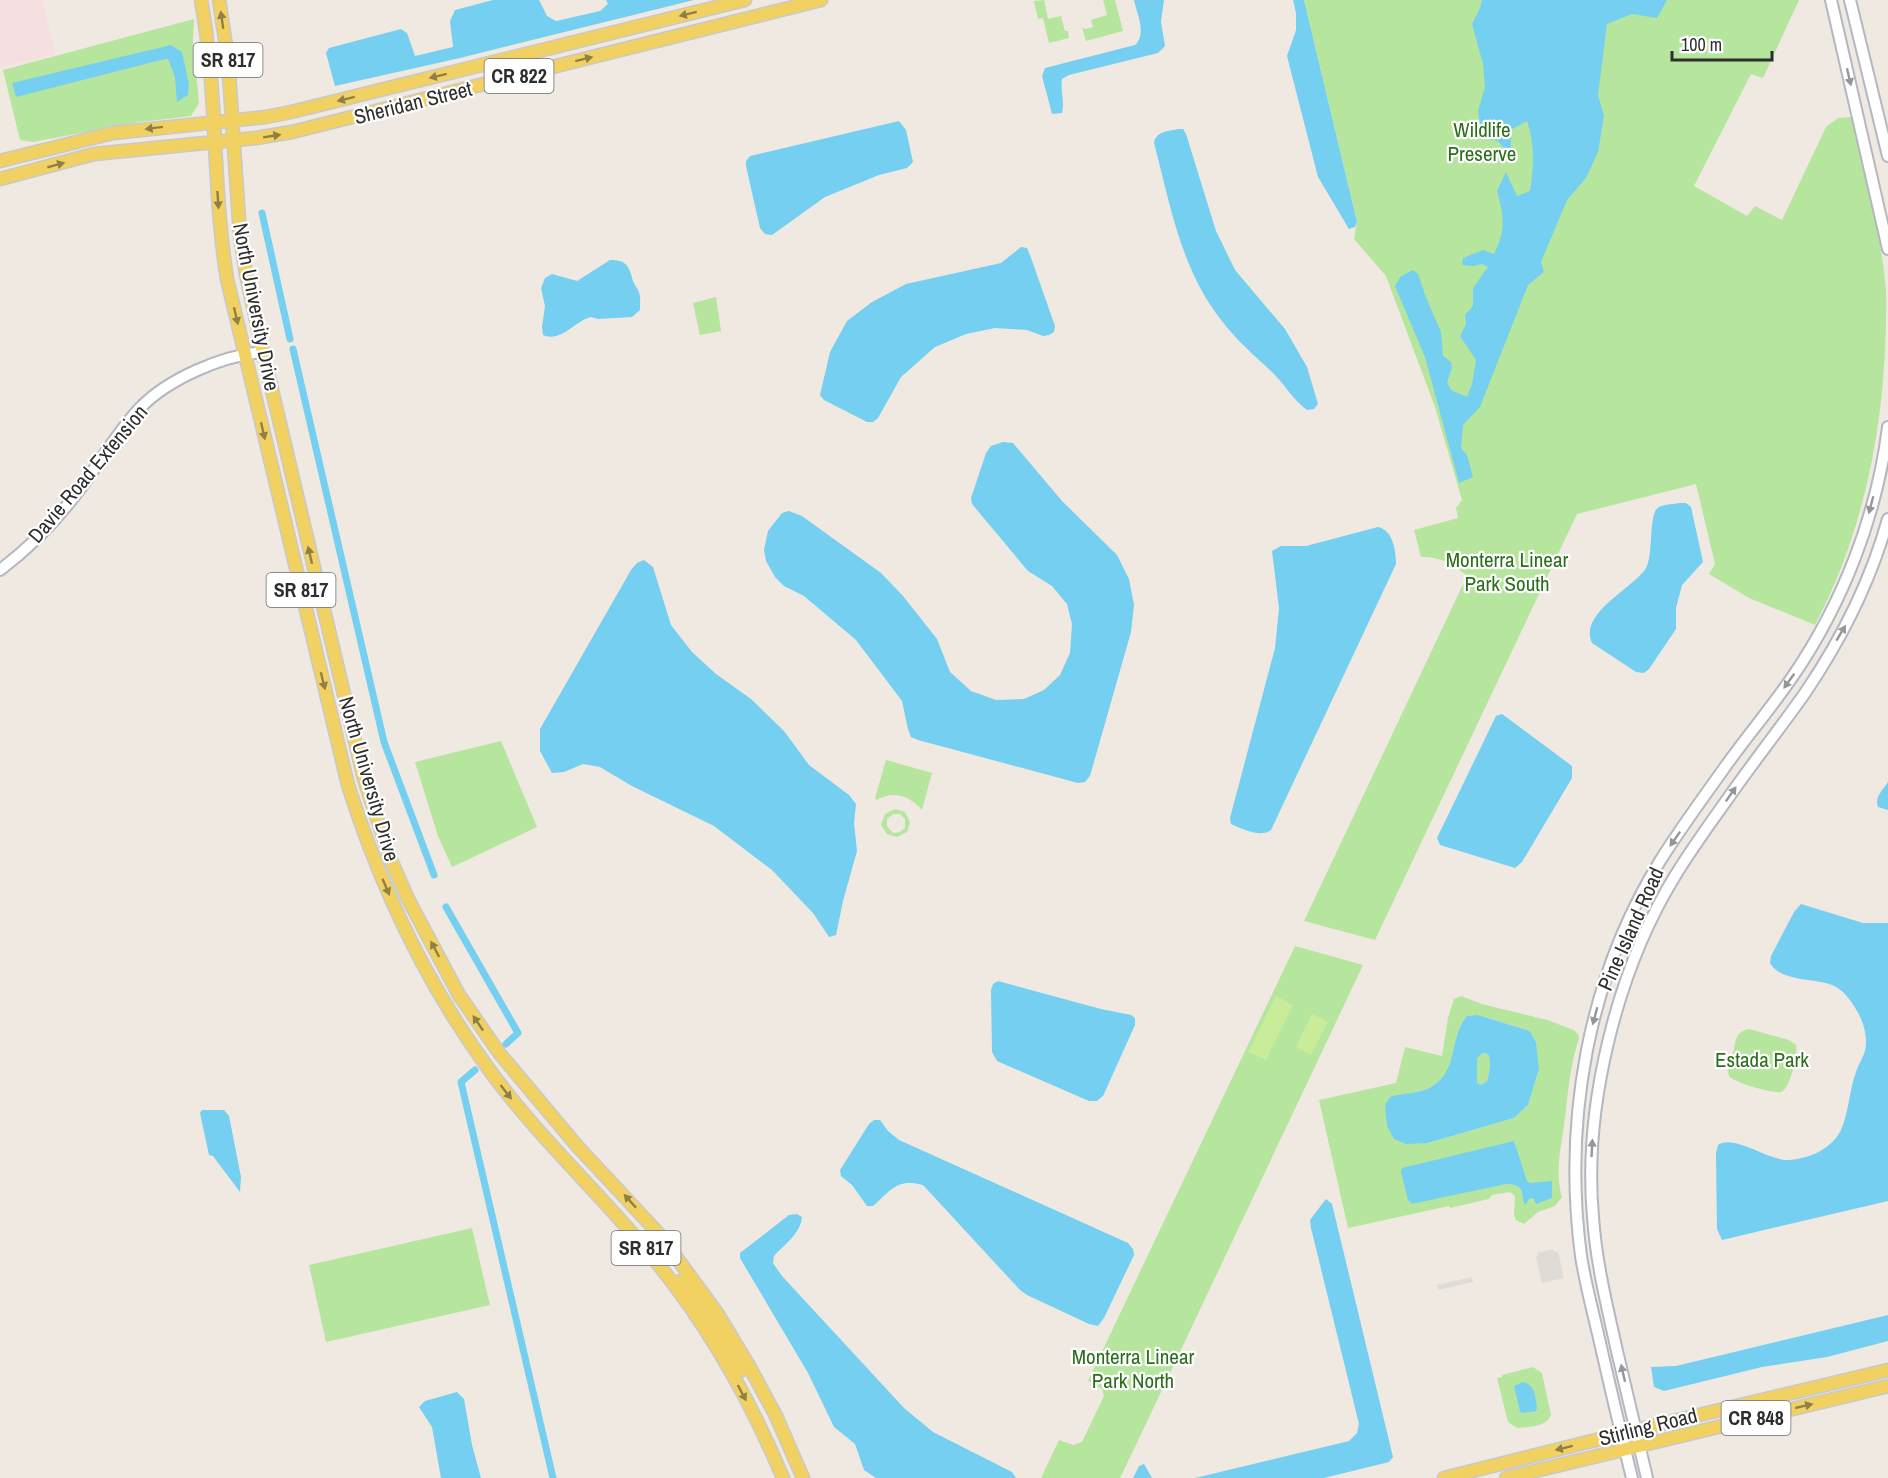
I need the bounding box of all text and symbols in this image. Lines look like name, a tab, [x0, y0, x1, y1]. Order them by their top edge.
one-way arrow	[218, 10, 227, 29]
one-way arrow	[679, 10, 698, 20]
scale bar	[1672, 24, 1772, 62]
text: 100 m	[1681, 32, 1722, 57]
road number: SR 817	[194, 43, 262, 77]
one-way arrow	[575, 54, 593, 64]
road number: CR 822	[484, 59, 554, 93]
one-way arrow	[1845, 68, 1855, 87]
one-way arrow	[429, 72, 447, 82]
street label: Sheridan Street	[351, 74, 475, 131]
one-way arrow	[337, 95, 355, 105]
park label: Wildlife Preserve	[1448, 115, 1516, 168]
one-way arrow	[145, 123, 164, 133]
one-way arrow	[263, 131, 282, 140]
one-way arrow	[47, 159, 65, 169]
one-way arrow	[214, 191, 223, 210]
street label: North University Drive	[226, 221, 287, 393]
one-way arrow	[231, 307, 241, 326]
street label: Davie Road Extension	[21, 398, 154, 549]
one-way arrow	[259, 421, 268, 440]
one-way arrow	[1866, 496, 1875, 514]
one-way arrow	[305, 545, 315, 564]
park label: Monterra Linear Park South	[1446, 545, 1569, 598]
road number: SR 817	[266, 573, 336, 607]
one-way arrow	[1835, 625, 1846, 641]
one-way arrow	[319, 672, 329, 691]
one-way arrow	[1783, 672, 1795, 688]
street label: North University Drive	[332, 693, 407, 865]
one-way arrow	[1725, 786, 1736, 802]
one-way arrow	[1669, 831, 1681, 847]
street label: Pine Island Road	[1590, 863, 1671, 995]
one-way arrow	[381, 879, 391, 897]
one-way arrow	[430, 940, 440, 957]
one-way arrow	[1590, 1007, 1599, 1025]
one-way arrow	[472, 1015, 484, 1031]
park label: Estada Park	[1715, 1045, 1809, 1074]
one-way arrow	[500, 1084, 512, 1099]
one-way arrow	[1588, 1138, 1597, 1157]
one-way arrow	[624, 1194, 637, 1209]
road number: SR 817	[612, 1231, 680, 1265]
park label: Monterra Linear Park North	[1072, 1342, 1195, 1395]
one-way arrow	[1617, 1364, 1627, 1382]
one-way arrow	[737, 1384, 747, 1401]
street label: Stirling Road	[1596, 1400, 1700, 1453]
road number: CR 848	[1722, 1401, 1790, 1435]
one-way arrow	[1795, 1401, 1814, 1411]
one-way arrow	[1555, 1443, 1573, 1453]

